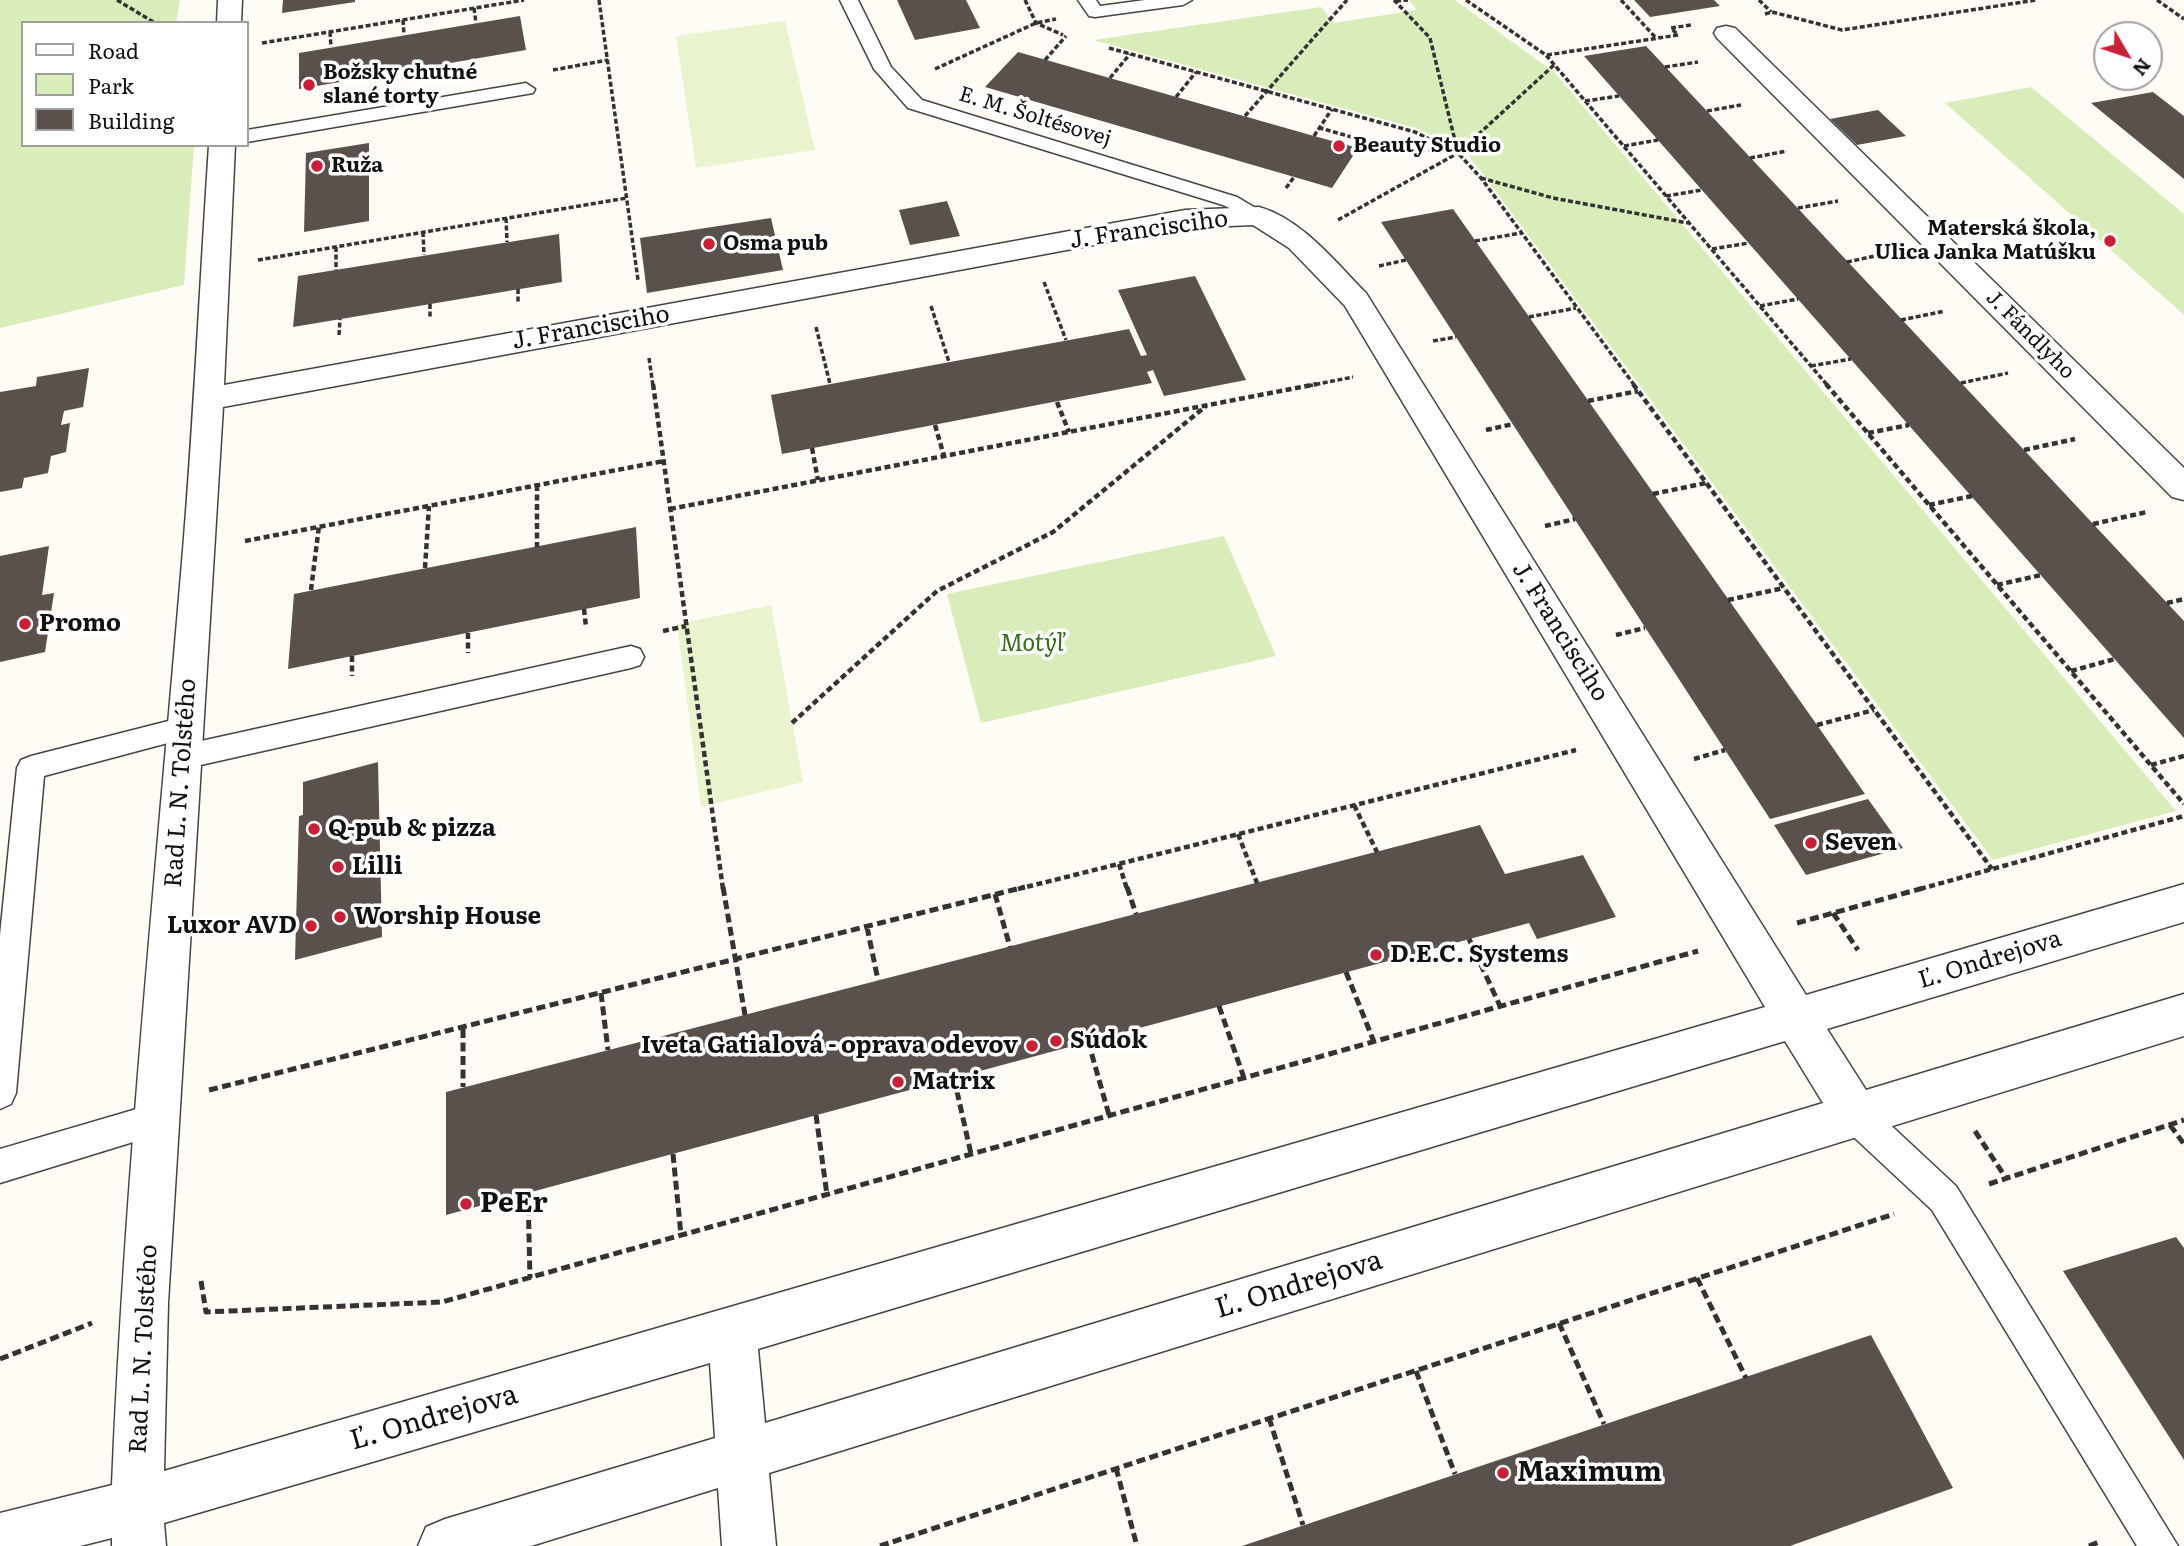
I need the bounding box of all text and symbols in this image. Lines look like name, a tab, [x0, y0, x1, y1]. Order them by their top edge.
legend	[21, 21, 248, 147]
north arrow	[2093, 21, 2163, 91]
text: Road	[88, 34, 139, 65]
text: N	[2127, 53, 2159, 83]
place label: Božsky chutné slané torty	[323, 60, 477, 110]
text: Park	[88, 69, 134, 100]
marker: Božsky chutné slané torty	[301, 77, 317, 93]
street label: E. M. Šoltésovej	[956, 82, 1114, 152]
text: Building	[88, 104, 174, 135]
place label: Beauty Studio	[1353, 133, 1501, 159]
marker: Beauty Studio	[1331, 138, 1347, 154]
place label: Ruža	[331, 153, 383, 179]
marker: Ruža	[309, 158, 325, 174]
street label: J. Francisciho	[1068, 205, 1230, 255]
place label: Materská škola, Ulica Janka Matúšku	[1874, 216, 2096, 266]
place label: Osma pub	[723, 231, 828, 257]
marker: Materská škola, Ulica Janka Matúšku	[2102, 233, 2118, 249]
marker: Osma pub	[701, 236, 717, 252]
street label: J. Fándlyho	[1980, 285, 2080, 385]
street label: J. Francisciho	[510, 300, 672, 356]
street label: J. Francisciho	[1506, 557, 1614, 707]
place label: Promo	[39, 610, 121, 638]
marker: Promo	[17, 616, 33, 632]
park label: Motýľ	[1000, 630, 1066, 658]
street label: Rad L. N. Tolstého	[159, 677, 203, 889]
place label: Q-pub & pizza	[328, 815, 496, 843]
marker: Q-pub & pizza	[306, 821, 322, 837]
place label: Seven	[1825, 829, 1897, 857]
marker: Seven	[1803, 835, 1819, 851]
place label: Lilli	[352, 853, 402, 881]
marker: Lilli	[330, 859, 346, 875]
place label: Worship House	[354, 903, 541, 931]
marker: Worship House	[332, 909, 348, 925]
place label: Luxor AVD	[167, 912, 297, 940]
marker: Luxor AVD	[303, 918, 319, 934]
street label: Ľ. Ondrejova	[1915, 925, 2065, 995]
place label: D.E.C. Systems	[1390, 941, 1569, 969]
marker: D.E.C. Systems	[1368, 947, 1384, 963]
place label: Súdok	[1070, 1027, 1147, 1055]
place label: Iveta Gatialová - oprava odevov	[641, 1032, 1018, 1060]
marker: Súdok	[1048, 1033, 1064, 1049]
marker: Iveta Gatialová - oprava odevov	[1024, 1038, 1040, 1054]
place label: Matrix	[912, 1068, 995, 1096]
marker: Matrix	[890, 1074, 906, 1090]
place label: PeEr	[480, 1187, 548, 1221]
marker: PeEr	[458, 1196, 474, 1212]
street label: Rad L. N. Tolstého	[124, 1244, 164, 1454]
street label: Ľ. Ondrejova	[1211, 1244, 1387, 1326]
street label: Ľ. Ondrejova	[346, 1378, 522, 1458]
place label: Maximum	[1517, 1456, 1662, 1490]
marker: Maximum	[1495, 1465, 1511, 1481]

